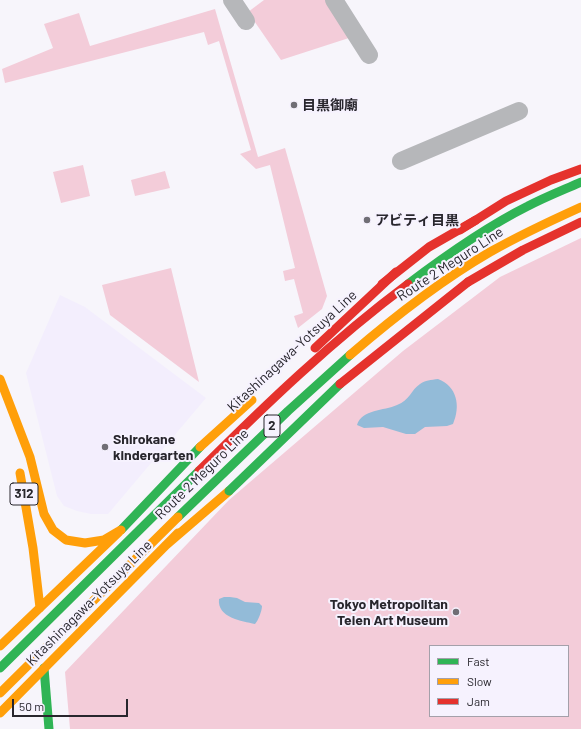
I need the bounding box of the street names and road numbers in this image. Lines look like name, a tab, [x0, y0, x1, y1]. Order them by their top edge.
street label: Route 2 Meguro Line	[394, 223, 506, 305]
street label: Kitashinagawa-Yotsuya Line	[224, 287, 360, 415]
road number: 2	[264, 415, 280, 437]
street label: Route 2 Meguro Line	[152, 425, 252, 523]
road number: 312	[10, 483, 38, 505]
street label: Kitashinagawa-Yotsuya Line	[23, 537, 155, 669]

